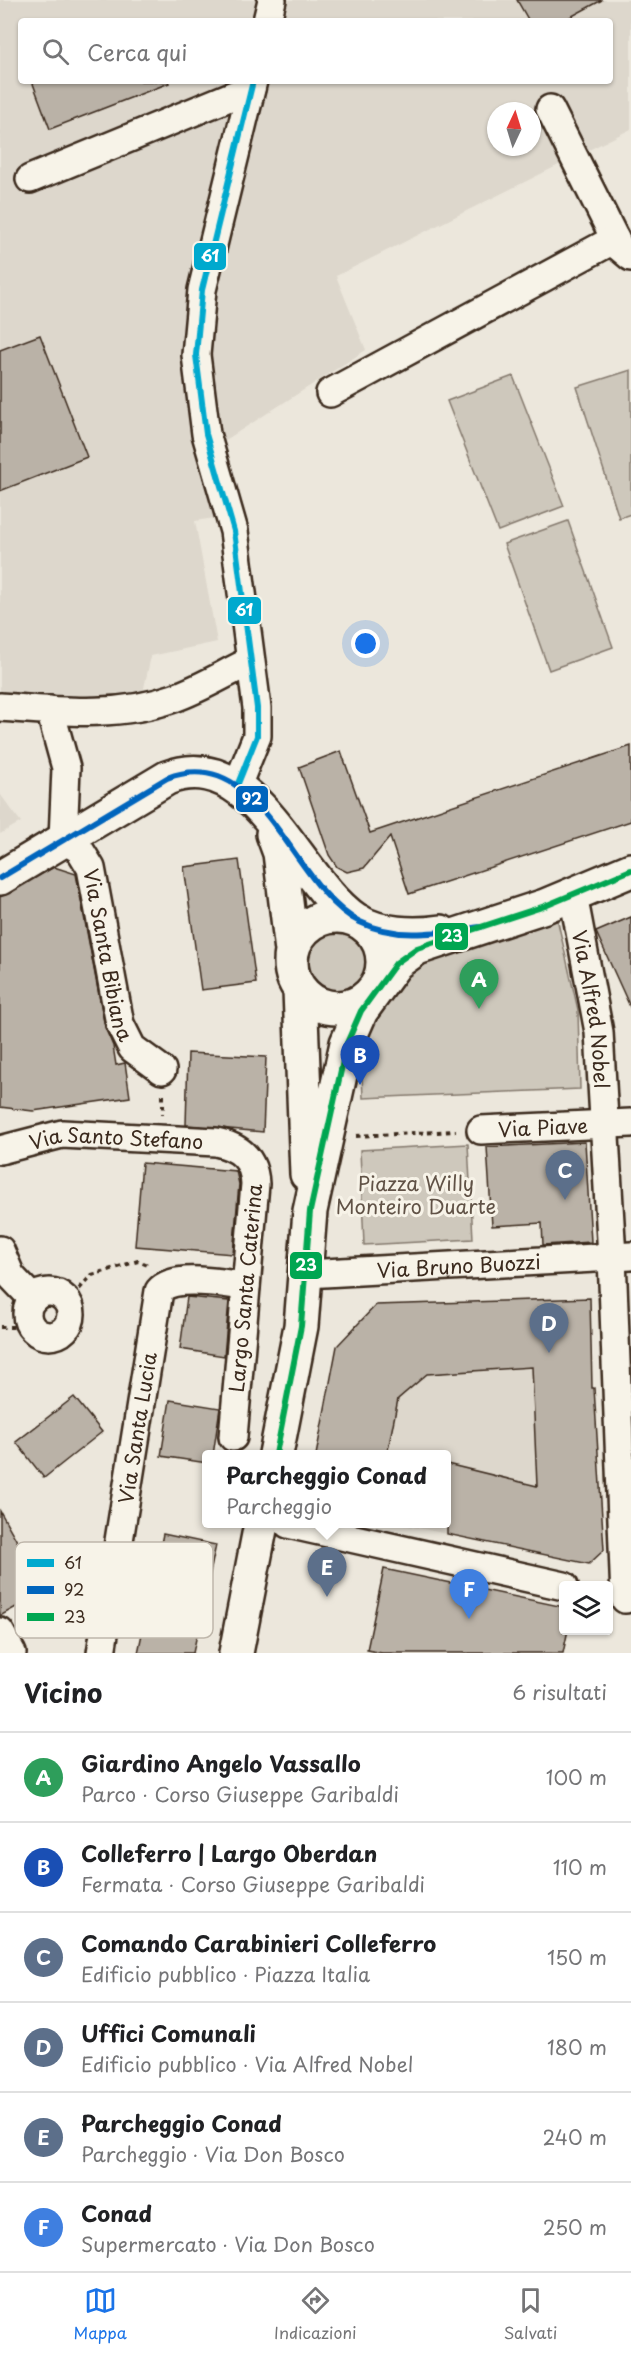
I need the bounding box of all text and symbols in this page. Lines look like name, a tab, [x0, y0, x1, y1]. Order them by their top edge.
search box	[18, 18, 613, 84]
icon: search	[39, 35, 72, 68]
text: Cerca qui	[87, 35, 187, 68]
north arrow	[487, 102, 541, 156]
line badge: 61	[193, 242, 227, 271]
text: 61	[201, 243, 219, 267]
line badge: 61	[227, 596, 262, 625]
text: 61	[235, 597, 253, 621]
your location	[351, 629, 380, 658]
line badge: 92	[235, 785, 269, 813]
text: 92	[242, 786, 262, 810]
street label: Via Santa Bibiana	[76, 866, 141, 1046]
line badge: 23	[434, 922, 469, 951]
text: 23	[441, 923, 463, 947]
street label: Via Alfred Nobel	[565, 928, 617, 1089]
pin: A	[460, 960, 498, 1009]
pin: B	[340, 1036, 380, 1085]
street label: Via Piave	[497, 1110, 589, 1144]
street label: Via Santo Stefano	[26, 1119, 204, 1157]
pin: C	[546, 1150, 584, 1200]
park label: Piazza Willy Monteiro Duarte	[336, 1168, 496, 1221]
street label: Largo Santa Caterina	[221, 1182, 269, 1394]
street label: Via Bruno Buozzi	[376, 1246, 541, 1285]
line badge: 23	[289, 1251, 323, 1280]
text: 23	[295, 1252, 317, 1276]
pin: D	[530, 1304, 568, 1353]
street label: Via Santa Lucia	[110, 1349, 164, 1506]
popup	[202, 1450, 451, 1528]
text: Parcheggio Conad	[226, 1458, 427, 1491]
text: Parcheggio	[226, 1491, 332, 1521]
legend	[15, 1542, 213, 1638]
pin: E	[308, 1548, 346, 1597]
text: 61	[64, 1550, 82, 1574]
pin: F	[450, 1570, 488, 1619]
text: 92	[64, 1577, 84, 1601]
map controls	[559, 1581, 613, 1635]
button: layers	[559, 1581, 613, 1635]
text: 23	[64, 1604, 86, 1628]
text: Vicino	[24, 1673, 102, 1712]
text: 6 risultati	[513, 1677, 607, 1707]
text: Giardino Angelo Vassallo	[81, 1746, 361, 1779]
text: A	[36, 1762, 51, 1792]
text: 100 m	[546, 1762, 607, 1792]
text: Parco · Corso Giuseppe Garibaldi	[81, 1779, 399, 1809]
text: Colleferro | Largo Oberdan	[81, 1836, 377, 1869]
text: B	[37, 1852, 50, 1882]
text: 110 m	[553, 1852, 607, 1882]
text: Fermata · Corso Giuseppe Garibaldi	[81, 1869, 425, 1899]
text: Comando Carabinieri Colleferro	[81, 1926, 436, 1959]
text: C	[36, 1942, 51, 1972]
text: 150 m	[547, 1942, 607, 1972]
text: Edificio pubblico · Piazza Italia	[81, 1959, 370, 1989]
text: Uffici Comunali	[81, 2016, 256, 2049]
text: D	[36, 2032, 51, 2062]
text: 180 m	[547, 2032, 607, 2062]
text: Edificio pubblico · Via Alfred Nobel	[81, 2049, 413, 2079]
text: Parcheggio Conad	[81, 2106, 282, 2139]
text: E	[37, 2122, 50, 2152]
text: 240 m	[542, 2122, 607, 2152]
text: Parcheggio · Via Don Bosco	[81, 2139, 345, 2169]
text: Conad	[81, 2196, 152, 2229]
text: F	[38, 2212, 49, 2242]
text: 250 m	[543, 2212, 607, 2242]
text: Supermercato · Via Don Bosco	[81, 2229, 375, 2259]
tab: Mappa	[74, 2284, 127, 2344]
tab: Indicazioni	[274, 2284, 356, 2344]
tab: Salvati	[504, 2284, 557, 2344]

